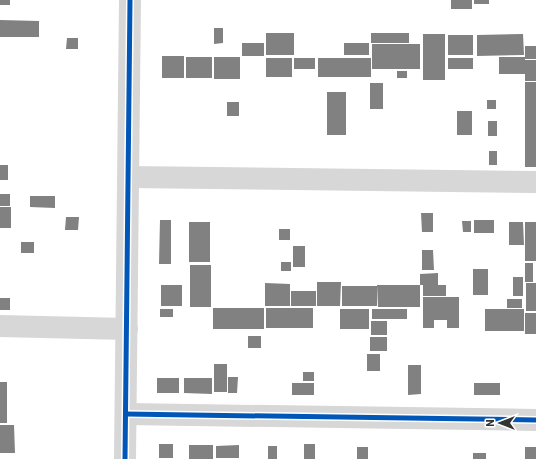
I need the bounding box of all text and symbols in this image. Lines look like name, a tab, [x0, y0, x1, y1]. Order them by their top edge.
north arrow	[480, 403, 520, 443]
text: N	[483, 419, 496, 427]

